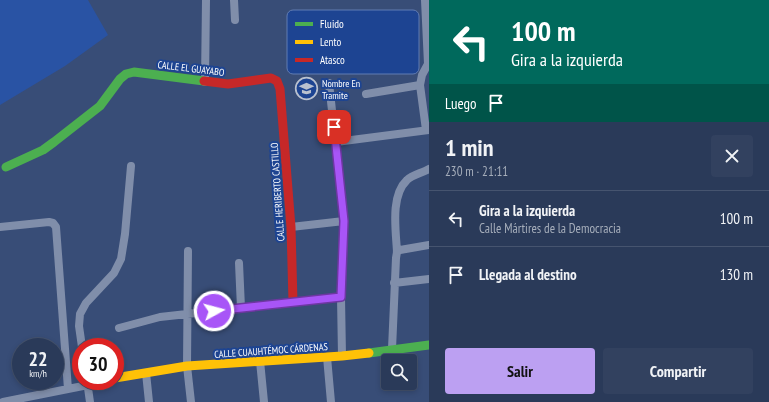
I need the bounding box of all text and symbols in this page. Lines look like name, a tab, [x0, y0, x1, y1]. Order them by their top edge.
legend	[287, 10, 419, 74]
text: 100 m	[511, 12, 575, 49]
icon: left	[445, 16, 497, 68]
text: Fluido	[320, 17, 344, 31]
text: Lento	[320, 35, 341, 49]
text: Gira a la izquierda	[511, 48, 623, 71]
text: Atasco	[320, 53, 345, 67]
street label: CALLE EL GUAYABO	[157, 58, 226, 79]
school or university icon: Nombre En Tramite	[294, 76, 320, 102]
place label: Nombre En Tramite	[322, 77, 360, 102]
icon: arrive	[485, 92, 507, 114]
text: Luego	[445, 94, 477, 113]
pin	[317, 110, 351, 144]
icon: arrive	[323, 116, 345, 138]
text: 1 min	[445, 132, 493, 163]
button: close	[711, 135, 753, 177]
street label: CALLE HERIBERTO CASTILLO	[268, 142, 287, 242]
text: 230 m · 21:11	[445, 163, 508, 180]
text: Gira a la izquierda	[479, 201, 575, 220]
icon: left	[445, 208, 467, 230]
text: 100 m	[720, 209, 753, 228]
text: Calle Mártires de la Democracia	[479, 220, 621, 237]
icon: arrive	[445, 264, 467, 286]
text: Llegada al destino	[479, 265, 577, 284]
text: 130 m	[720, 265, 753, 284]
position arrow	[193, 290, 235, 332]
speed limit sign: 30	[72, 338, 124, 390]
street label: CALLE CUAUHTÉMOC CÁRDENAS	[214, 340, 328, 361]
text: 22	[28, 346, 48, 372]
button: Salir	[445, 348, 595, 394]
button: Compartir	[603, 348, 753, 394]
map controls	[381, 354, 417, 390]
button: search	[381, 354, 417, 390]
text: km/h	[29, 367, 47, 380]

